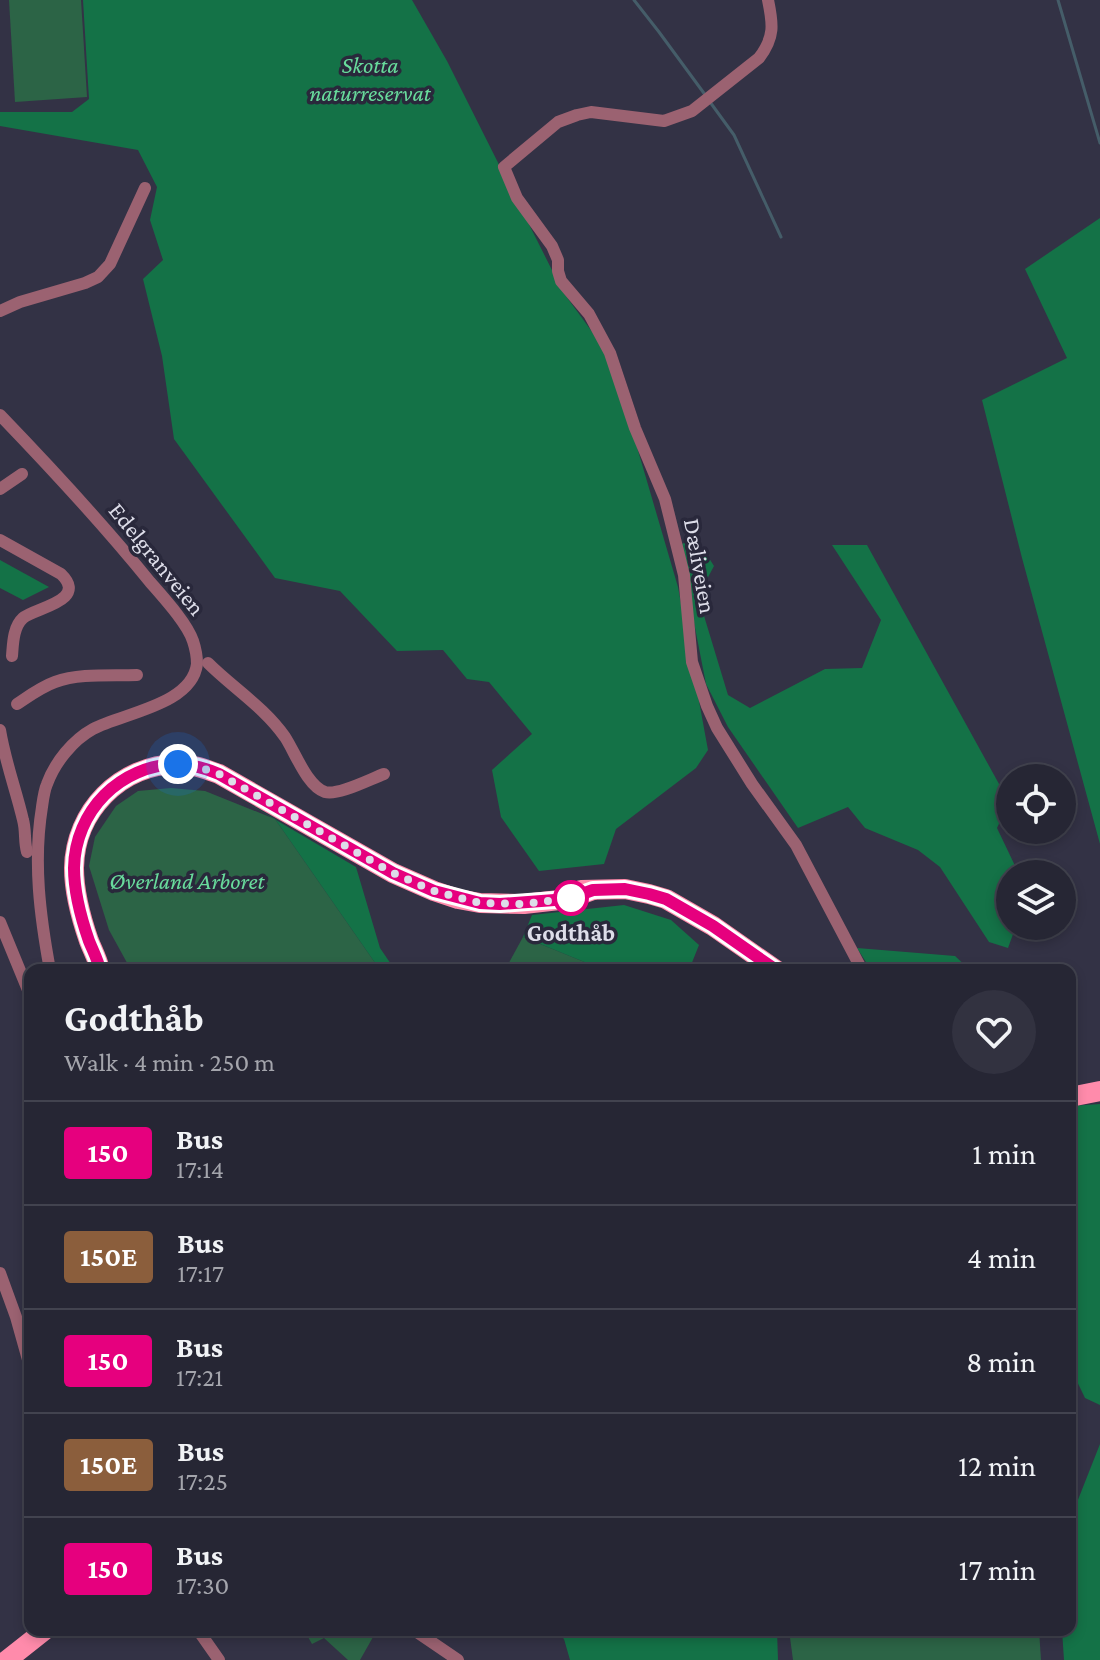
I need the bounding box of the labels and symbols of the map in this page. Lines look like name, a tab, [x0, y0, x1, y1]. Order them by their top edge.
park label: Skotta naturreservat	[309, 51, 432, 106]
street label: Edelgranveien	[104, 497, 211, 621]
street label: Dæliveien	[679, 516, 722, 616]
your location	[158, 744, 198, 784]
park label: Øverland Arboret	[109, 867, 266, 894]
marker: Godthåb	[554, 881, 588, 915]
place label: Godthåb	[527, 919, 615, 946]

